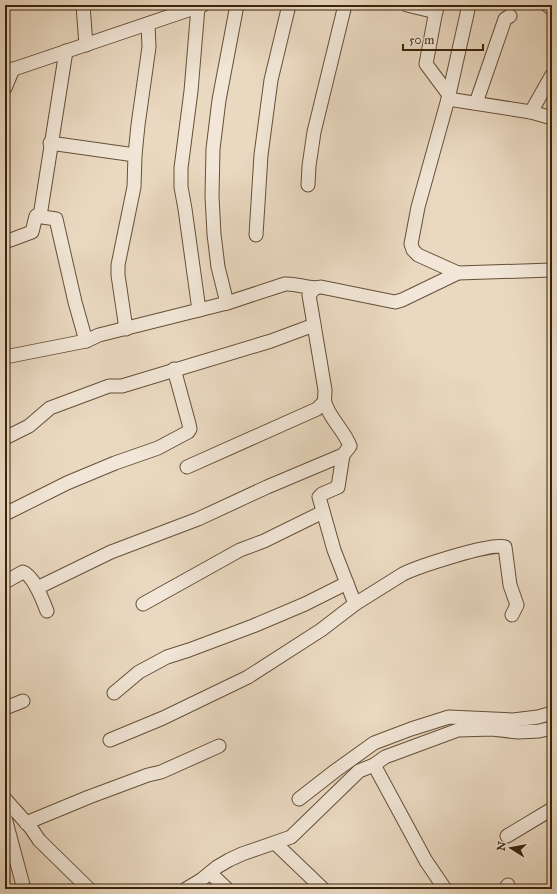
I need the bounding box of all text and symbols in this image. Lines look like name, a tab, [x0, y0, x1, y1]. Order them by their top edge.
scale bar	[403, 26, 483, 52]
text: 50 m	[409, 33, 434, 47]
north arrow	[491, 828, 531, 868]
text: N	[494, 840, 509, 852]

